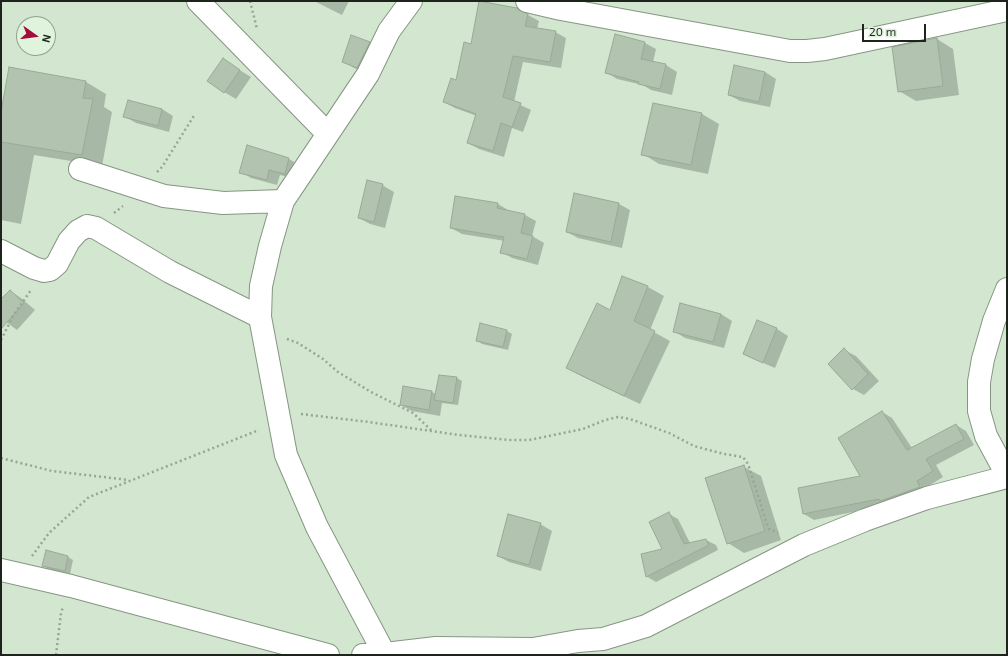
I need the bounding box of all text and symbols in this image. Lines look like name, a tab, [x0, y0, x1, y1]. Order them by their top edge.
north arrow	[16, 16, 56, 56]
scale bar	[864, 16, 928, 42]
text: 20 m	[869, 24, 896, 38]
text: N	[40, 33, 54, 44]

